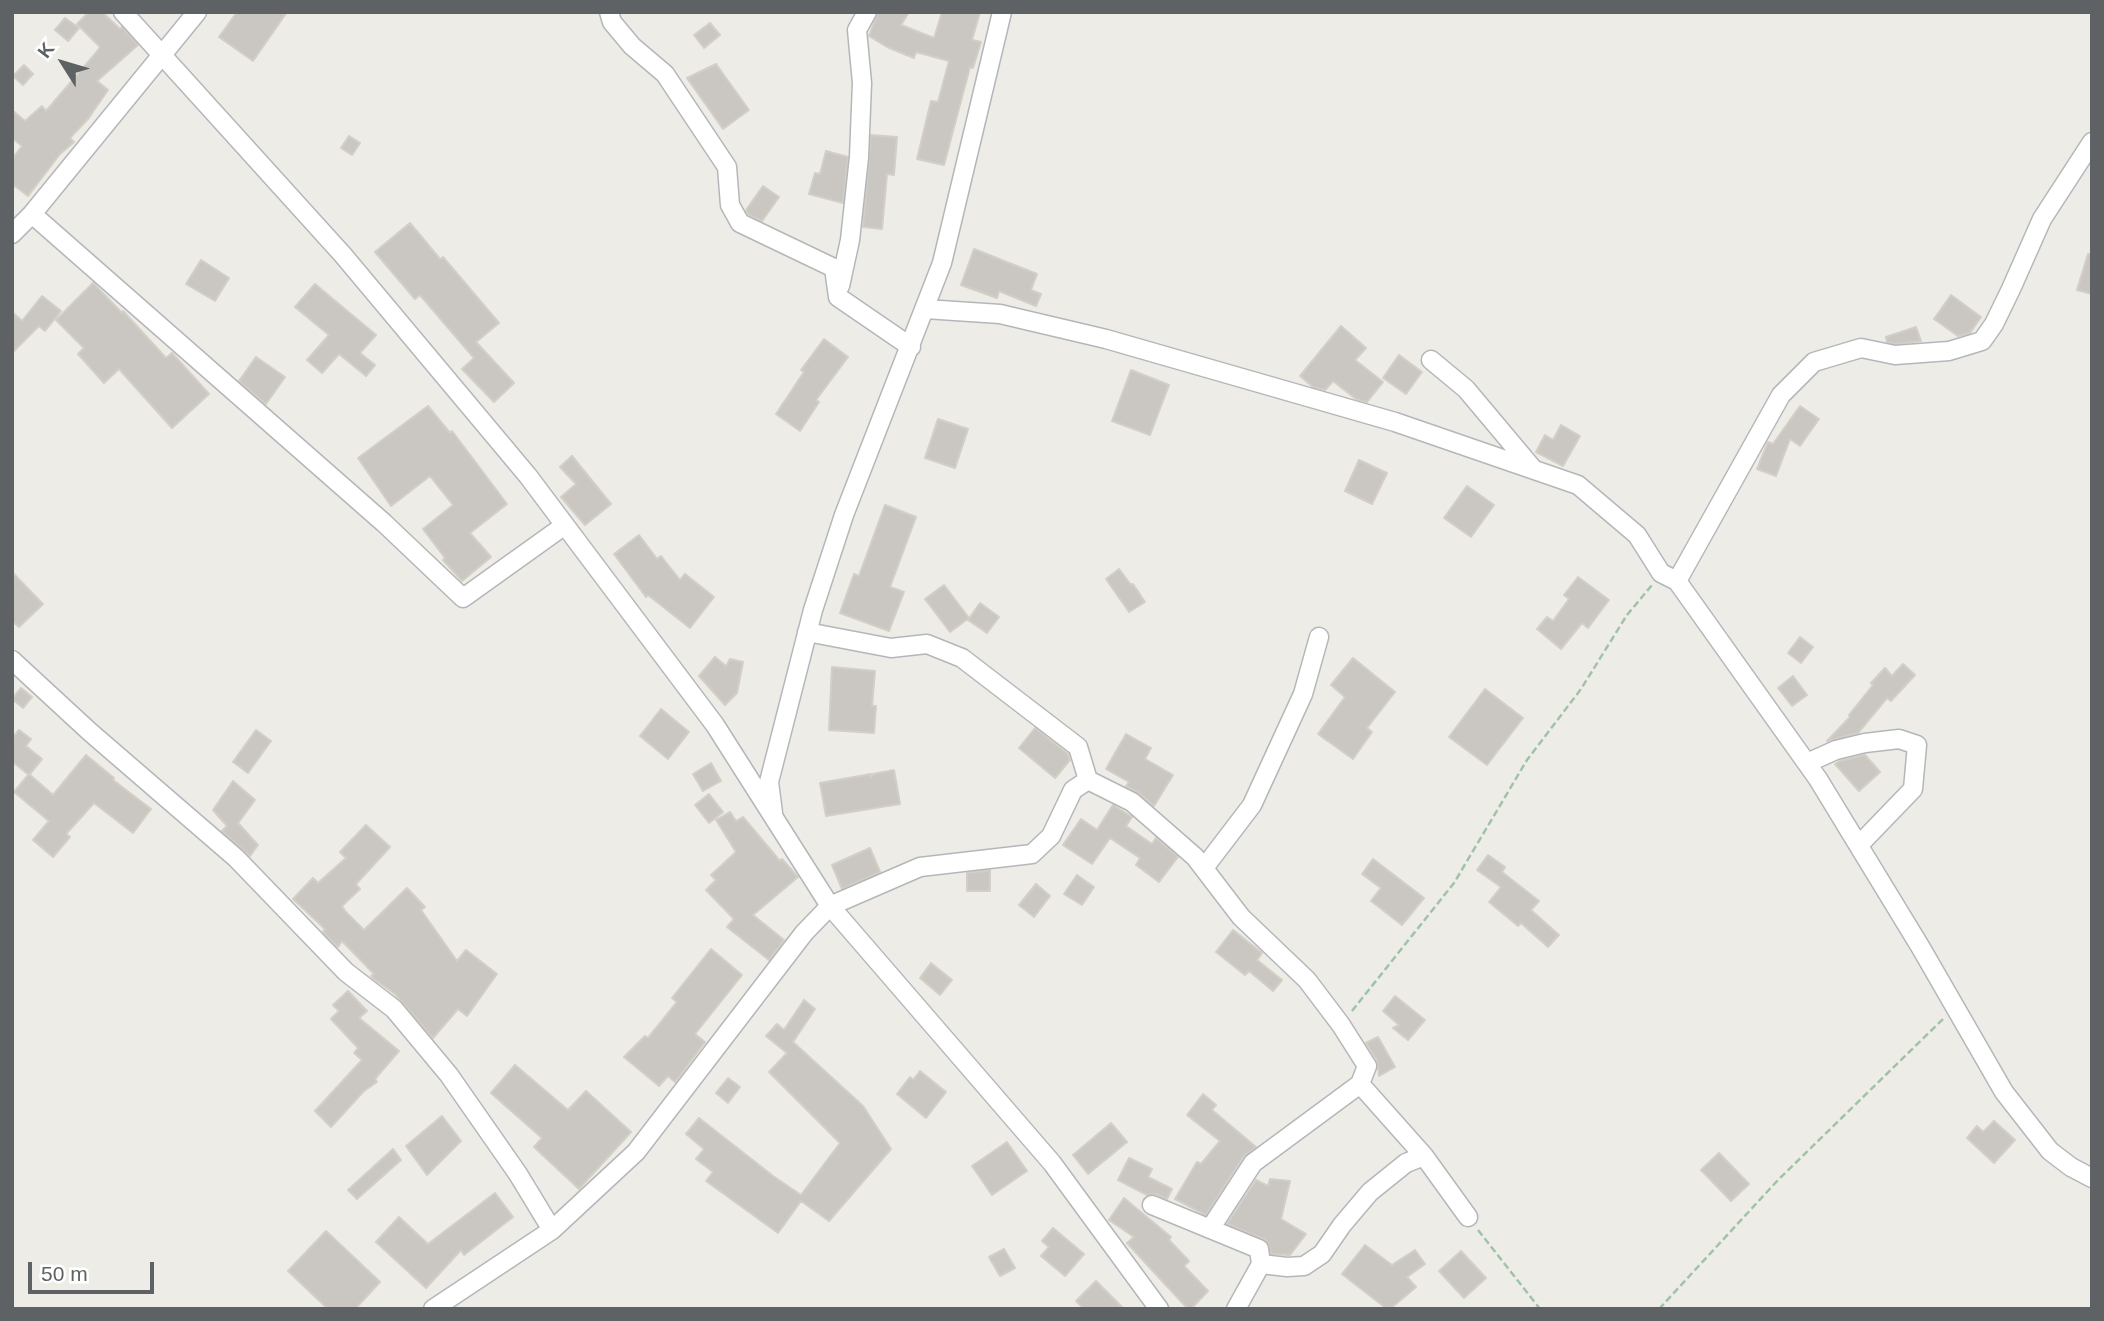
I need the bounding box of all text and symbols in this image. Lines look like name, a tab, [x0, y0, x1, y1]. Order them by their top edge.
north arrow	[28, 28, 98, 98]
text: K	[33, 38, 58, 62]
scale bar	[32, 1248, 158, 1292]
text: 50 m	[41, 1262, 88, 1285]

